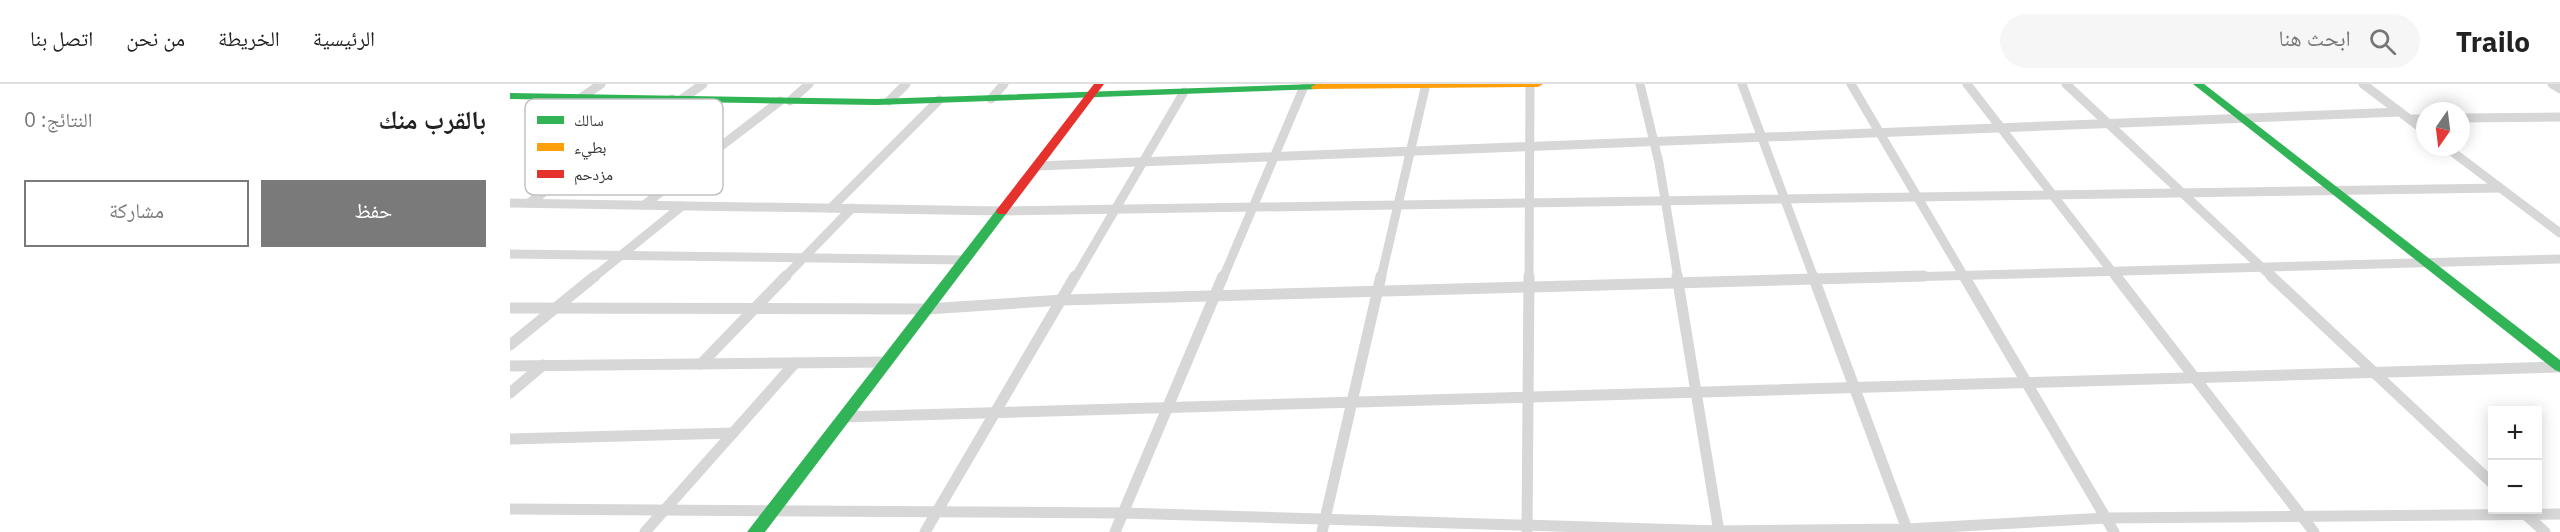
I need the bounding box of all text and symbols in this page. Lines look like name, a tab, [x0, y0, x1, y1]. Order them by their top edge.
search box	[2000, 14, 2420, 68]
text: ابحث هنا	[2278, 23, 2351, 52]
text: Trailo	[2456, 23, 2530, 60]
text: اتصل بنا	[30, 24, 93, 52]
text: من نحن	[126, 24, 185, 52]
text: الخريطة	[218, 24, 280, 52]
text: الرئيسية	[313, 24, 375, 52]
icon: search	[2366, 25, 2399, 58]
legend	[525, 99, 723, 195]
text: بالقرب منك	[378, 102, 486, 136]
north arrow	[2416, 102, 2470, 156]
text: النتائج: 0	[24, 106, 92, 133]
text: سالك	[574, 110, 604, 130]
text: بطيء	[574, 137, 606, 160]
text: مزدحم	[574, 164, 613, 185]
button: مشاركة	[24, 180, 249, 247]
button: حفظ	[261, 180, 486, 247]
map controls	[2488, 406, 2542, 514]
button: +	[2488, 406, 2542, 460]
button: −	[2488, 460, 2542, 514]

